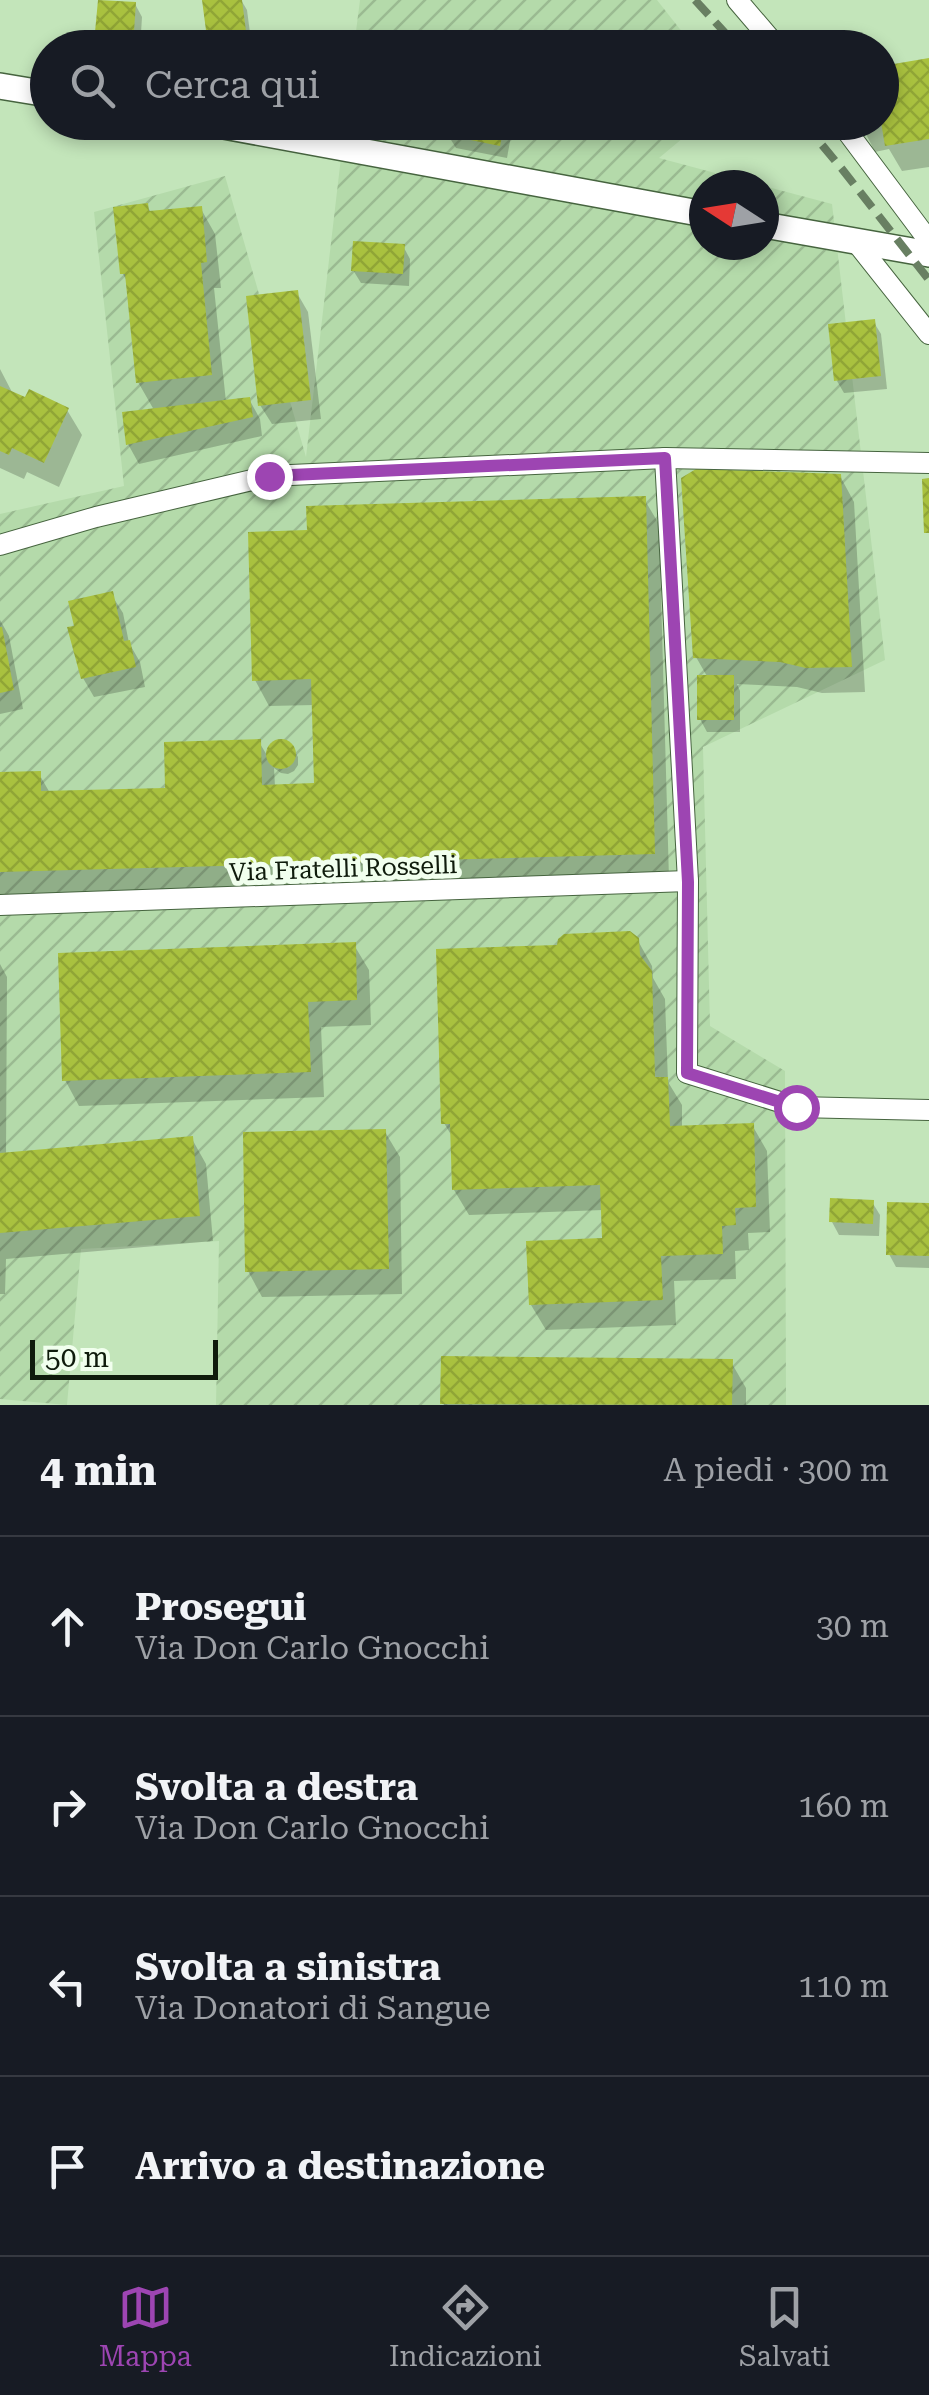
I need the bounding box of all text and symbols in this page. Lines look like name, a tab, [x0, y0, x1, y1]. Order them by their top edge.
search box	[30, 30, 899, 140]
icon: search	[65, 58, 120, 113]
text: Cerca qui	[145, 63, 320, 107]
north arrow	[689, 170, 779, 260]
route end	[247, 454, 293, 500]
street label: Via Fratelli Rosselli	[228, 850, 458, 887]
route start	[774, 1085, 820, 1131]
scale bar	[30, 1335, 218, 1380]
text: 50 m	[45, 1341, 109, 1374]
text: 4 min	[40, 1446, 157, 1495]
text: A piedi · 300 m	[664, 1451, 889, 1489]
text: Prosegui	[135, 1585, 306, 1629]
icon: ahead	[40, 1599, 95, 1654]
text: 30 m	[816, 1607, 889, 1645]
text: Via Don Carlo Gnocchi	[135, 1629, 489, 1667]
text: Svolta a destra	[135, 1765, 418, 1809]
icon: right	[40, 1779, 95, 1834]
text: 160 m	[798, 1787, 889, 1825]
text: Via Don Carlo Gnocchi	[135, 1809, 489, 1847]
text: Svolta a sinistra	[135, 1945, 441, 1989]
icon: left	[40, 1959, 95, 2014]
text: 110 m	[798, 1967, 889, 2005]
text: Via Donatori di Sangue	[135, 1989, 491, 2027]
icon: arrive	[40, 2139, 95, 2194]
text: Arrivo a destinazione	[135, 2144, 545, 2188]
tab: Mappa	[99, 2280, 192, 2373]
tab: Indicazioni	[389, 2280, 542, 2373]
tab: Salvati	[739, 2280, 830, 2373]

